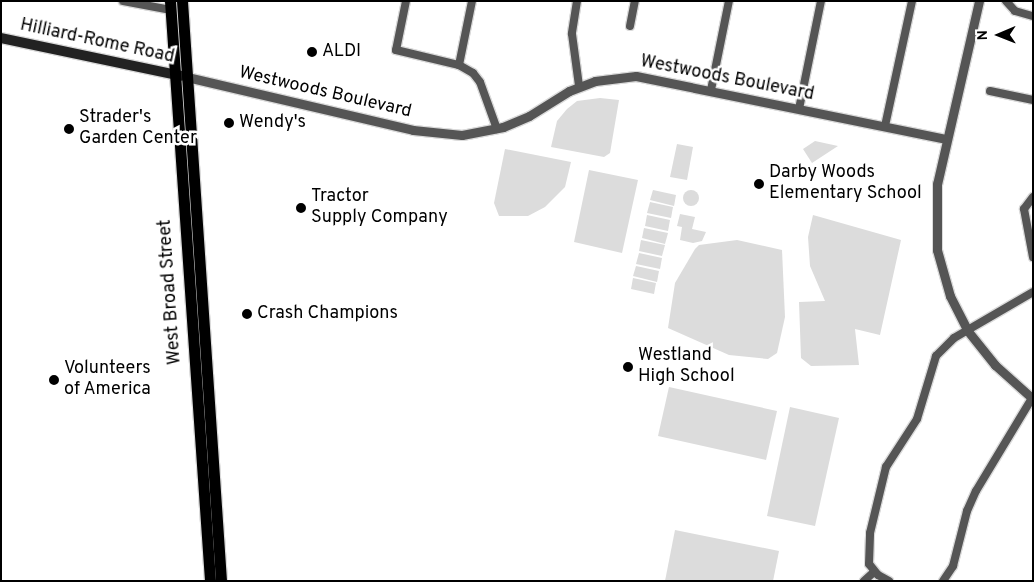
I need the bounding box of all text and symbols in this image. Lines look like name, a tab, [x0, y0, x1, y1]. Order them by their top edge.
north arrow	[974, 10, 1024, 60]
street label: Hilliard-Rome Road	[18, 15, 176, 69]
text: N	[975, 30, 992, 40]
place label: ALDI	[322, 41, 361, 63]
marker: ALDI	[306, 46, 318, 58]
street label: Westwoods Boulevard	[638, 52, 816, 106]
street label: Westwoods Boulevard	[237, 63, 413, 123]
place label: Strader's Garden Center	[79, 108, 197, 150]
place label: Wendy's	[239, 112, 306, 134]
marker: Wendy's	[223, 117, 235, 129]
marker: Strader's Garden Center	[63, 123, 75, 135]
place label: Darby Woods Elementary School	[769, 163, 922, 205]
marker: Darby Woods Elementary School	[753, 178, 765, 190]
place label: Tractor Supply Company	[311, 187, 448, 230]
marker: Tractor Supply Company	[295, 202, 307, 214]
street label: West Broad Street	[155, 218, 187, 366]
place label: Crash Champions	[257, 303, 398, 325]
marker: Crash Champions	[241, 308, 253, 320]
place label: Westland High School	[638, 346, 735, 388]
place label: Volunteers of America	[64, 359, 151, 402]
marker: Westland High School	[622, 361, 634, 373]
marker: Volunteers of America	[48, 374, 60, 386]

